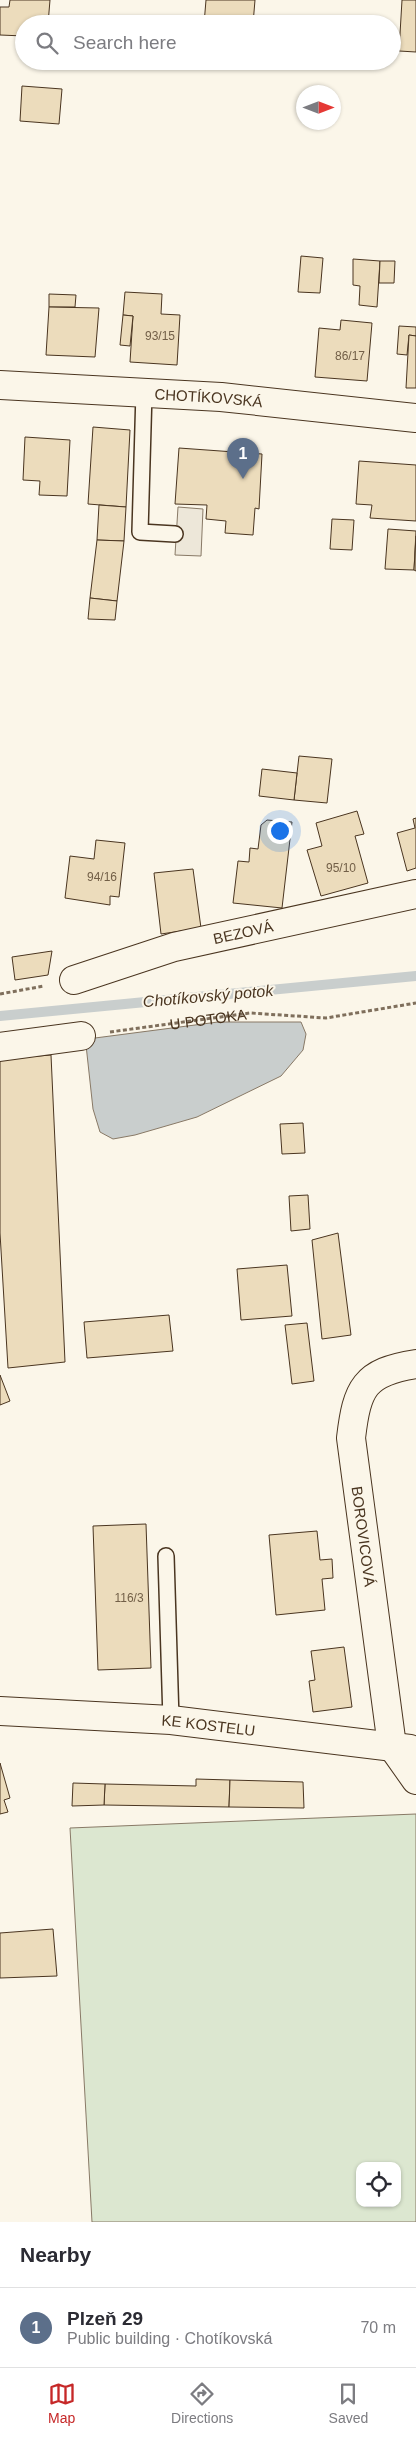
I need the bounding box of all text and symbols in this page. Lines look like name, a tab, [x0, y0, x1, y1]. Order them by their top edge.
search box	[15, 15, 401, 70]
icon: search	[33, 29, 61, 57]
text: Search here	[73, 32, 177, 53]
north arrow	[296, 85, 341, 130]
house number: 93/15	[145, 329, 175, 343]
house number: 86/17	[335, 349, 365, 363]
street label: CHOTÍKOVSKÁ	[154, 385, 264, 410]
pin: 1	[227, 438, 259, 479]
your location	[267, 818, 293, 844]
house number: 95/10	[326, 861, 356, 875]
house number: 94/16	[87, 870, 117, 884]
street label: BEZOVÁ	[211, 917, 275, 947]
water label: Chotíkovský potok	[142, 982, 275, 1010]
street label: U POTOKA	[169, 1005, 248, 1032]
street label: BOROVICOVÁ	[349, 1485, 379, 1587]
house number: 116/3	[114, 1591, 144, 1605]
street label: KE KOSTELU	[161, 1711, 256, 1739]
map controls	[356, 2162, 401, 2207]
button: locate	[356, 2162, 401, 2207]
text: Nearby	[20, 2243, 91, 2266]
text: Plzeň 29	[67, 2308, 143, 2329]
text: 1	[32, 2319, 40, 2336]
text: 70 m	[360, 2319, 396, 2336]
text: Public building · Chotíkovská	[67, 2330, 272, 2347]
tab: Map	[48, 2380, 76, 2426]
tab: Directions	[171, 2380, 233, 2426]
tab: Saved	[329, 2380, 368, 2426]

